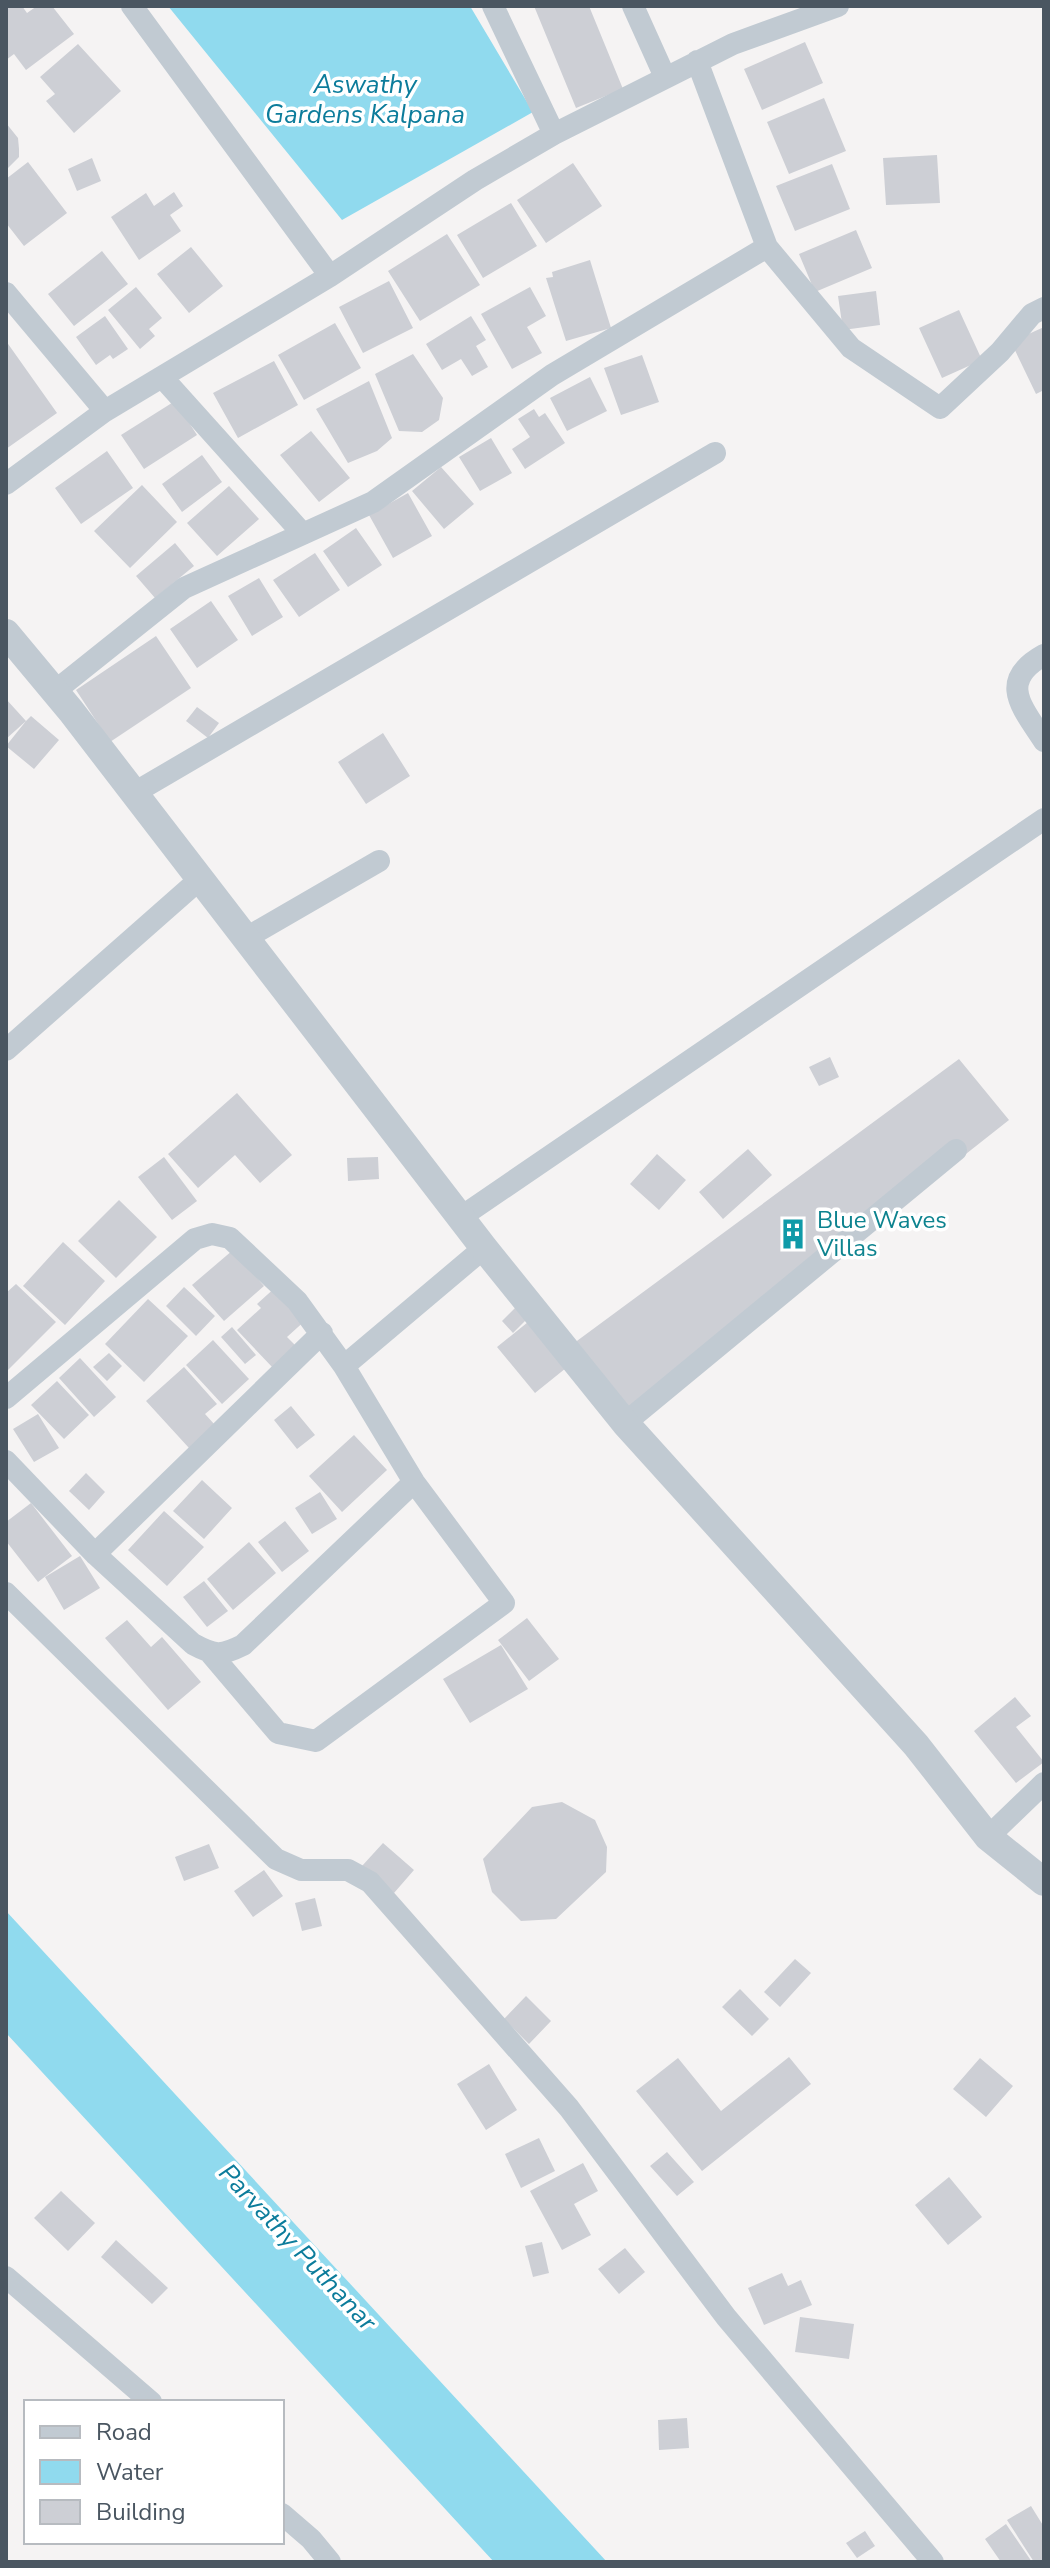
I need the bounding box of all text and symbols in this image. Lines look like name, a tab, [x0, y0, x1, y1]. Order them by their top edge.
water label: Aswathy Gardens Kalpana	[265, 67, 465, 132]
place label: Blue Waves Villas	[816, 1204, 947, 1264]
building icon: Blue Waves Villas	[776, 1217, 810, 1251]
water label: Parvathy Puthanar	[211, 2156, 385, 2339]
legend	[24, 2400, 284, 2544]
text: Road	[96, 2416, 152, 2448]
text: Water	[96, 2456, 164, 2488]
text: Building	[96, 2496, 186, 2528]

